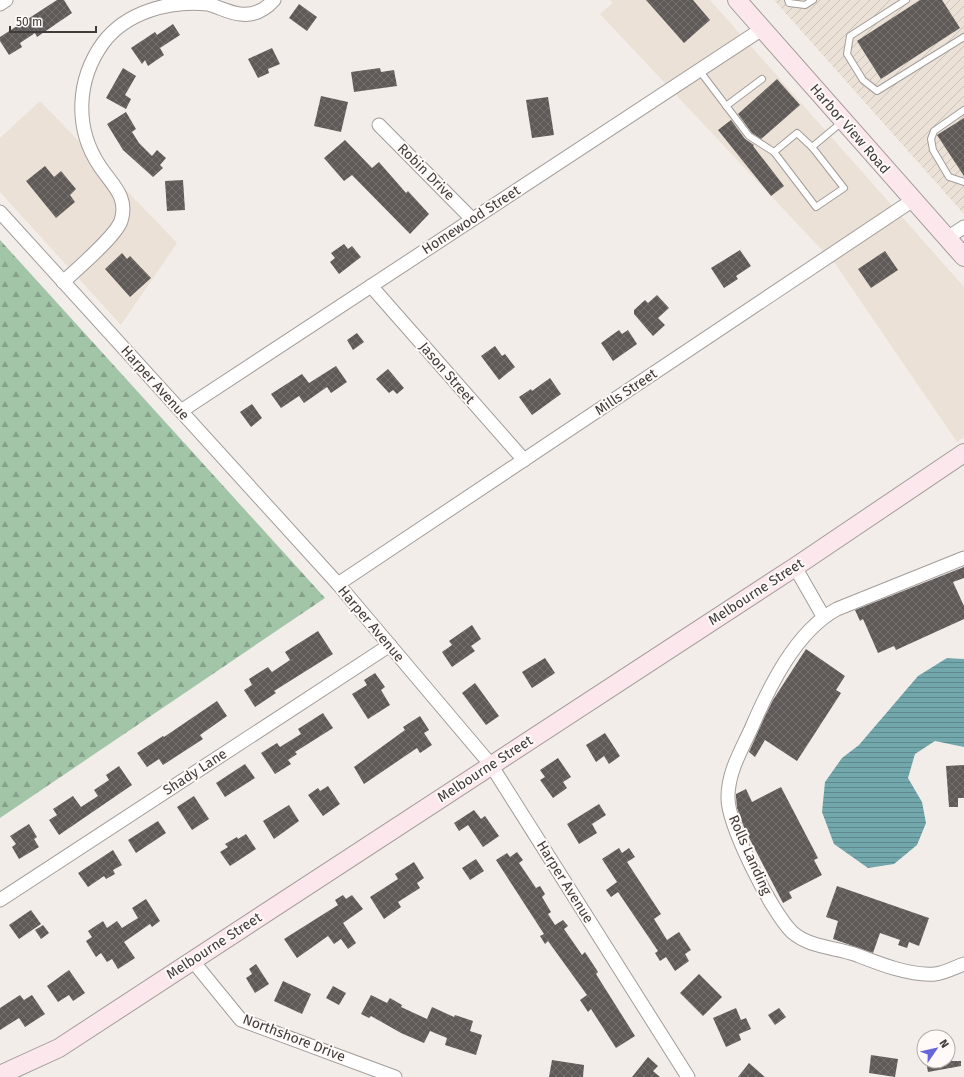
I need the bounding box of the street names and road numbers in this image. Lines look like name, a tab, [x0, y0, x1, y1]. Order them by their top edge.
street label: Harbor View Road	[806, 81, 894, 177]
street label: Robin Drive	[394, 140, 458, 204]
street label: Homewood Street	[419, 181, 524, 258]
street label: Jason Street	[416, 339, 479, 408]
street label: Harper Avenue	[117, 342, 193, 424]
street label: Mills Street	[592, 364, 661, 419]
street label: Melbourne Street	[705, 554, 808, 629]
street label: Harper Avenue	[334, 583, 408, 665]
street label: Melbourne Street	[434, 731, 537, 806]
street label: Shady Lane	[160, 745, 230, 799]
street label: Rolls Landing	[725, 813, 775, 898]
street label: Harper Avenue	[533, 838, 597, 926]
street label: Melbourne Street	[163, 908, 266, 983]
street label: Northshore Drive	[240, 1011, 348, 1065]

